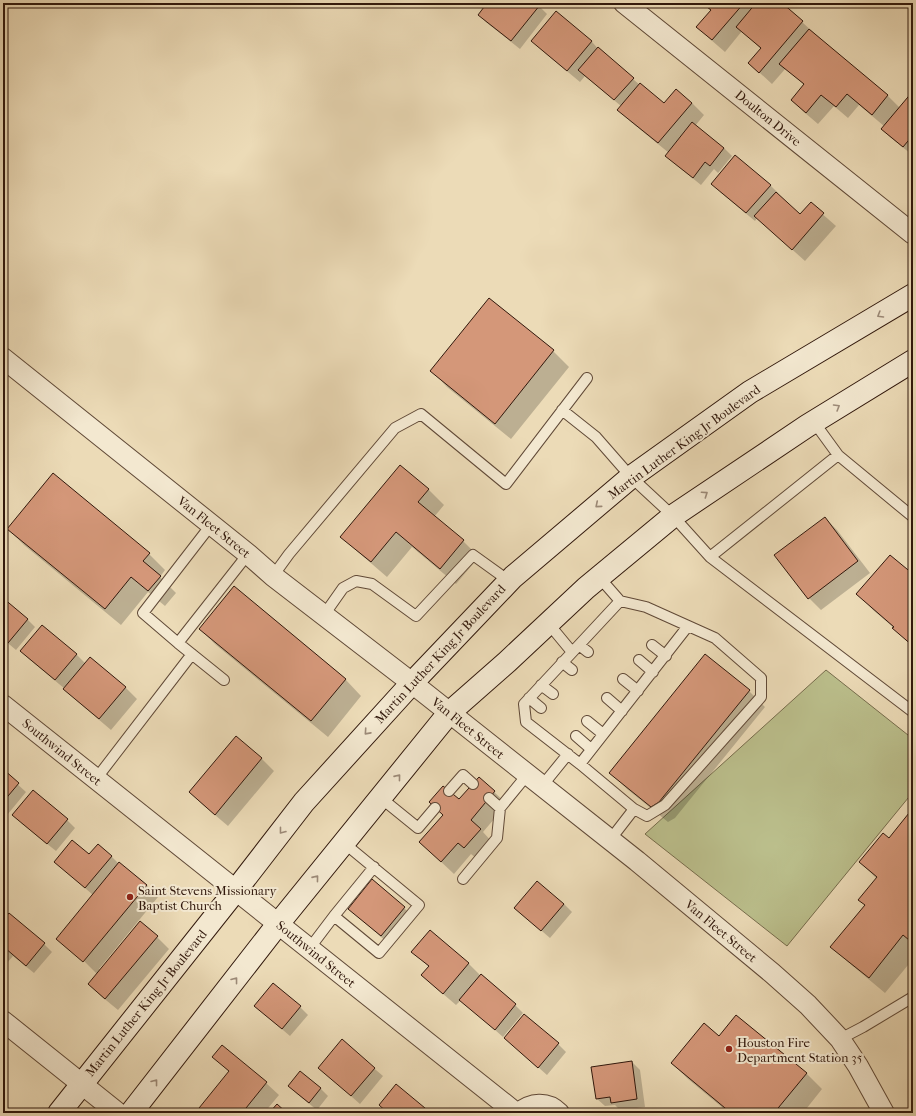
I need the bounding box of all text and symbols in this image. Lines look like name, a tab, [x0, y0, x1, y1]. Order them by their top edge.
street label: Doulton Drive	[732, 87, 804, 150]
one-way arrow	[877, 310, 884, 317]
street label: Martin Luther King Jr Boulevard	[605, 381, 764, 502]
one-way arrow	[833, 405, 840, 412]
one-way arrow	[701, 491, 708, 499]
street label: Van Fleet Street	[174, 492, 254, 561]
one-way arrow	[596, 500, 603, 507]
street label: Martin Luther King Jr Boulevard	[372, 581, 509, 727]
street label: Van Fleet Street	[428, 693, 508, 762]
street label: Southwind Street	[19, 716, 105, 789]
one-way arrow	[364, 728, 371, 735]
one-way arrow	[393, 775, 400, 782]
one-way arrow	[279, 826, 286, 833]
one-way arrow	[311, 875, 318, 883]
place label: Saint Stevens Missionary Baptist Church	[138, 883, 278, 913]
marker: Saint Stevens Missionary Baptist Church	[125, 892, 135, 902]
street label: Van Fleet Street	[681, 896, 760, 966]
street label: Southwind Street	[273, 918, 359, 991]
street label: Martin Luther King Jr Boulevard	[82, 926, 210, 1079]
one-way arrow	[230, 977, 237, 984]
place label: Houston Fire Department Station 35	[737, 1035, 863, 1065]
marker: Houston Fire Department Station 35	[724, 1044, 734, 1054]
one-way arrow	[150, 1080, 157, 1087]

